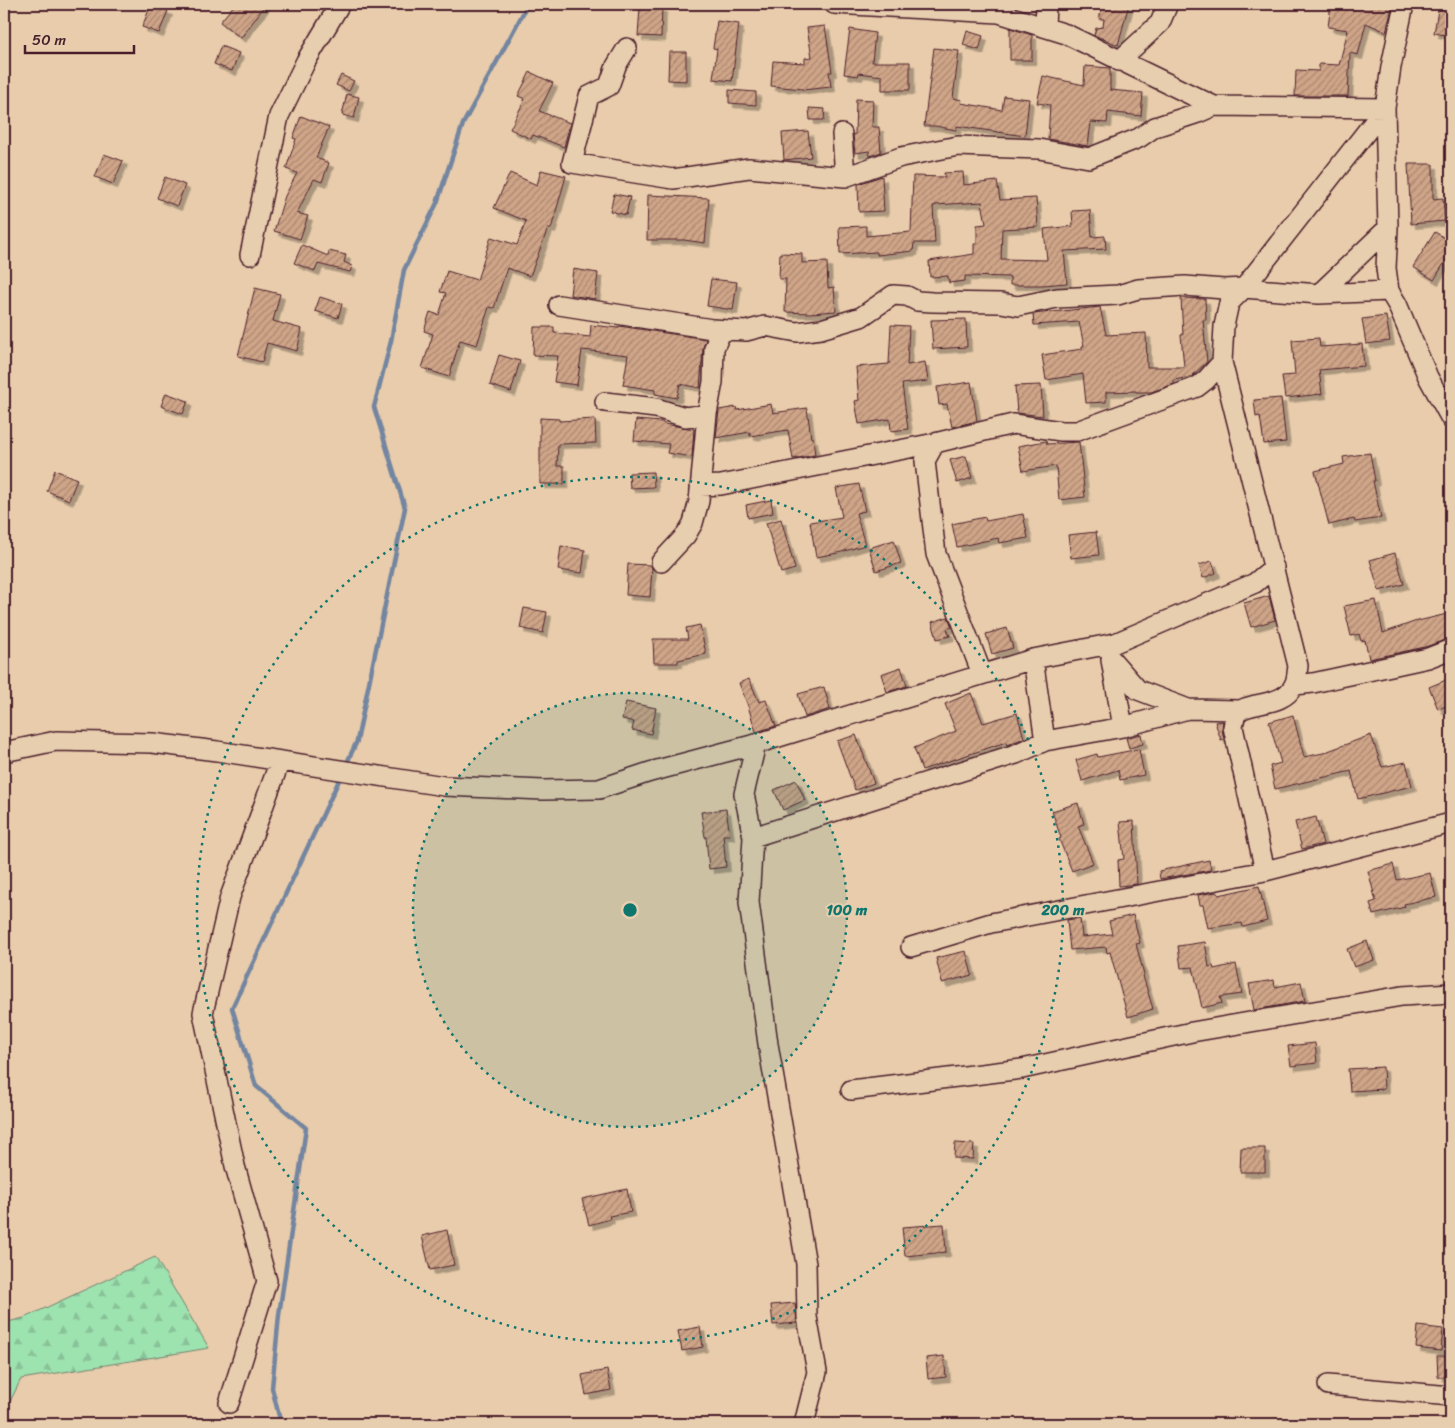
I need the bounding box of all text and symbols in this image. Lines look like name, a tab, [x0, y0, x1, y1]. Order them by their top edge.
scale bar	[25, 22, 134, 54]
text: 50 m	[32, 27, 67, 53]
text: 100 m	[827, 897, 868, 923]
text: 200 m	[1040, 897, 1085, 923]
centre of rings	[621, 901, 639, 919]

